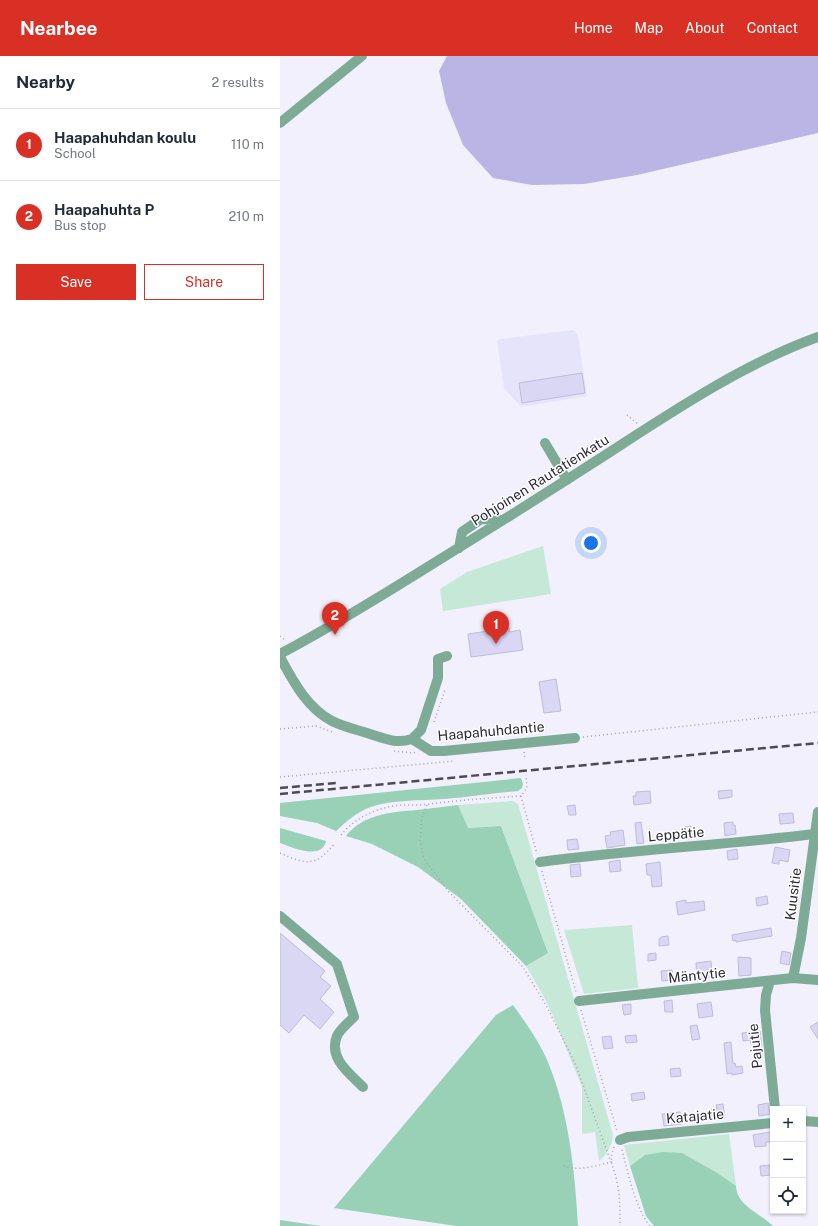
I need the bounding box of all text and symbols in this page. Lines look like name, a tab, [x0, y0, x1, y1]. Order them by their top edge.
text: Nearbee	[20, 17, 98, 39]
text: Home	[574, 20, 613, 36]
text: Map	[635, 20, 663, 36]
text: About	[685, 20, 725, 36]
text: Contact	[747, 20, 798, 36]
text: Nearby	[16, 72, 75, 92]
text: 2 results	[212, 75, 264, 90]
text: Haapahuhdan koulu	[54, 129, 196, 146]
text: 1	[26, 137, 32, 152]
text: 110 m	[231, 137, 264, 152]
text: School	[54, 146, 96, 161]
text: Haapahuhta P	[54, 201, 154, 218]
text: 2	[25, 209, 33, 224]
text: 210 m	[229, 209, 264, 224]
text: Bus stop	[54, 218, 106, 233]
button: Save	[16, 264, 136, 300]
button: Share	[144, 264, 264, 300]
street label: Pohjoinen Rautatienkatu	[468, 431, 612, 529]
your location	[581, 533, 601, 553]
pin: 2	[322, 602, 348, 635]
pin: 1	[483, 611, 509, 644]
street label: Haapahuhdantie	[437, 718, 545, 744]
street label: Leppätie	[647, 824, 705, 844]
street label: Kuusitie	[782, 867, 804, 921]
street label: Mäntytie	[667, 964, 727, 986]
street label: Pajutie	[745, 1023, 765, 1069]
street label: Katajatie	[665, 1105, 725, 1126]
map controls	[770, 1106, 806, 1214]
button: +	[770, 1106, 806, 1142]
button: −	[770, 1142, 806, 1178]
button: locate	[770, 1178, 806, 1214]

